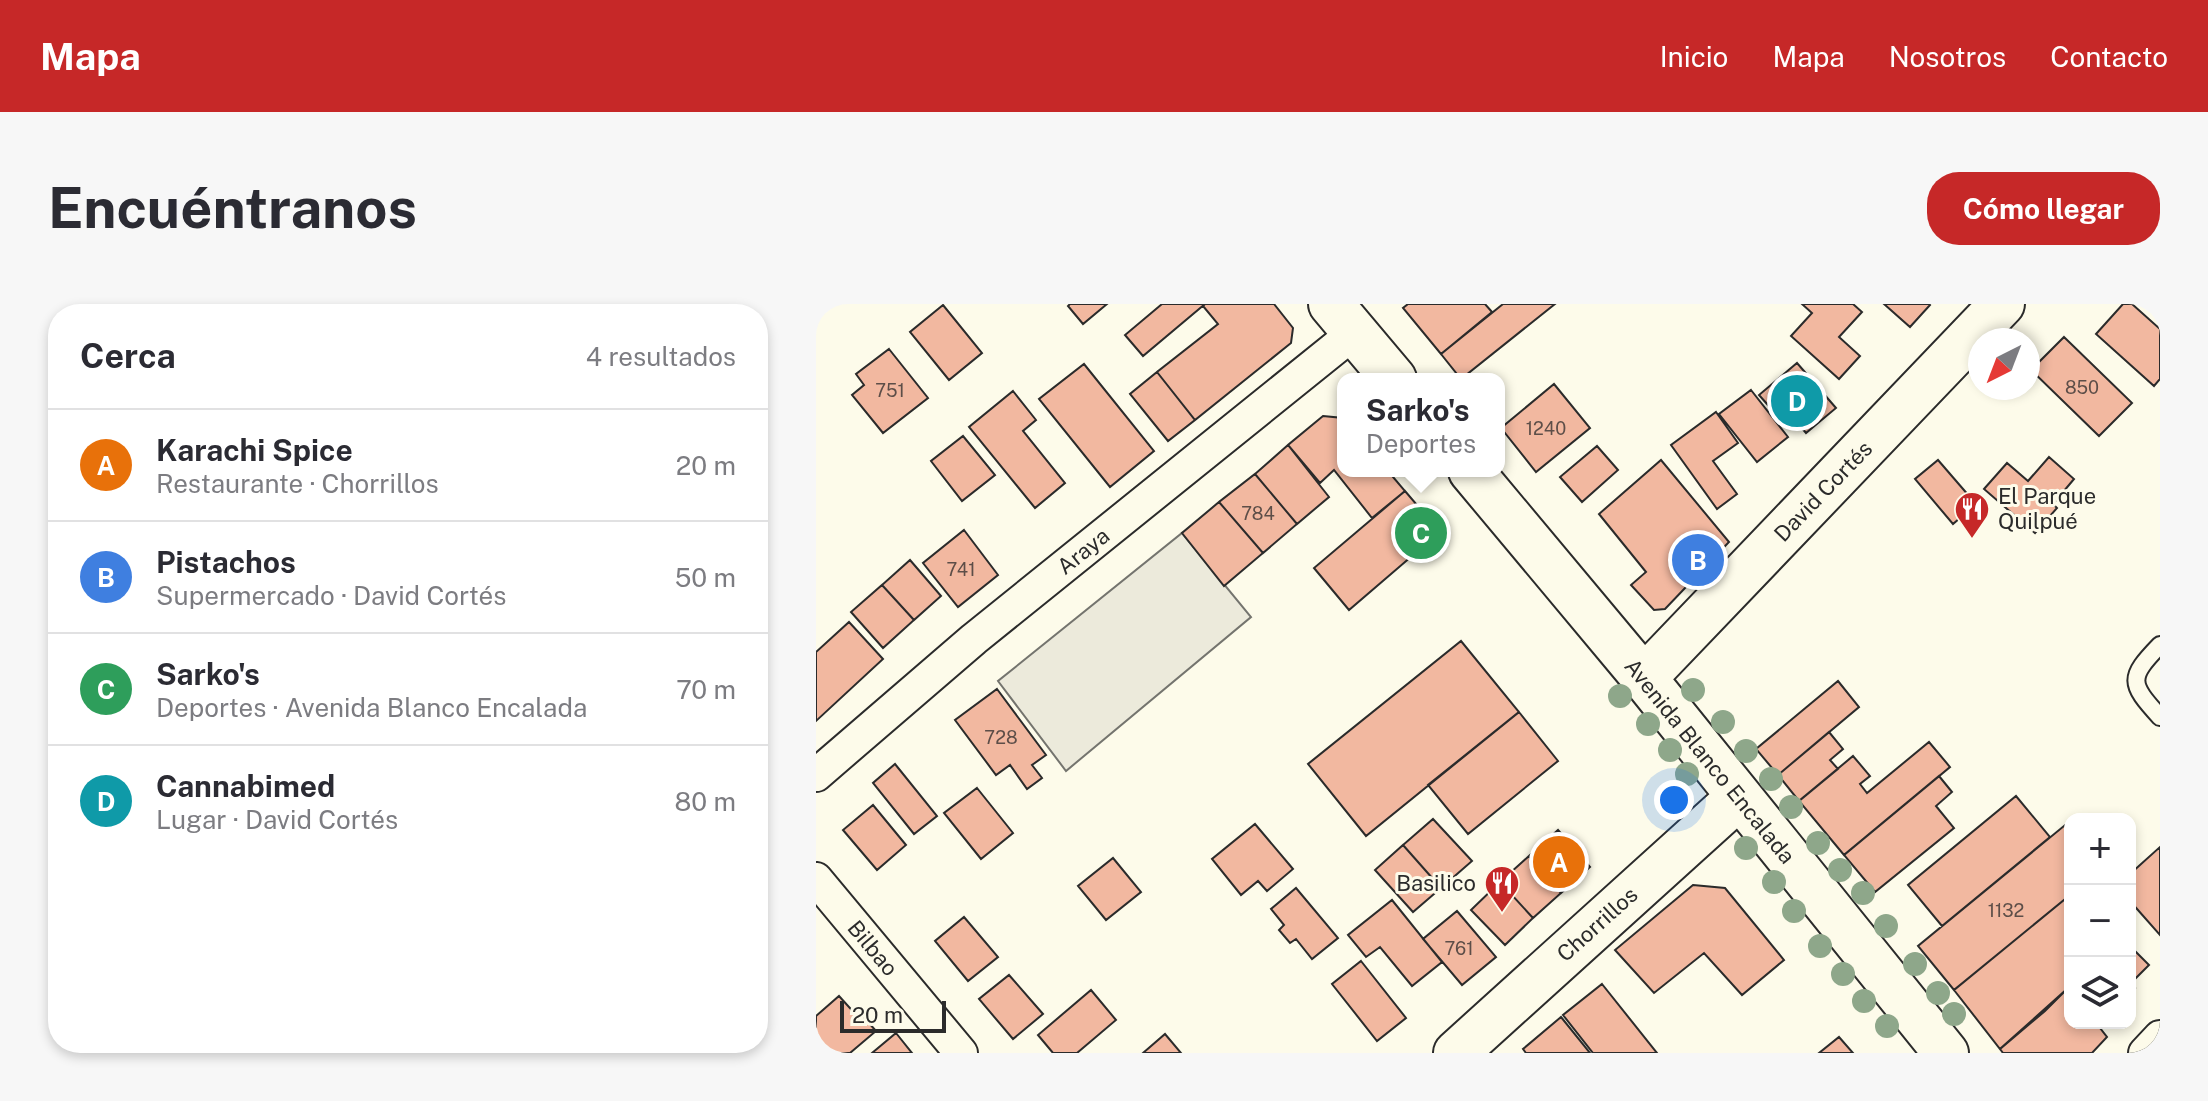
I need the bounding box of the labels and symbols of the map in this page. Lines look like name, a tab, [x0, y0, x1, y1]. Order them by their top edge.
north arrow	[1968, 328, 2040, 400]
pin: D	[1771, 371, 1823, 431]
house number: 850	[2065, 377, 2099, 398]
house number: 751	[875, 380, 905, 401]
house number: 1240	[1526, 418, 1566, 439]
street label: David Cortés	[1769, 435, 1877, 547]
place label: El Parque Quilpué	[1998, 483, 2096, 534]
restaurant icon: El Parque Quilpué	[1953, 490, 1991, 540]
house number: 784	[1241, 503, 1275, 524]
pin: C	[1395, 503, 1447, 563]
street label: Araya	[1052, 522, 1114, 580]
pin: B	[1672, 530, 1724, 590]
house number: 741	[947, 559, 975, 580]
street label: Avenida Blanco Encalada	[1619, 653, 1801, 869]
house number: 728	[984, 727, 1018, 748]
your location	[1654, 780, 1694, 820]
pin: A	[1533, 832, 1585, 892]
restaurant icon: Basilico	[1483, 864, 1521, 914]
place label: Basilico	[1396, 870, 1476, 896]
street label: Chorrillos	[1552, 881, 1642, 967]
house number: 1132	[1988, 900, 2024, 921]
street label: Bilbao	[842, 915, 904, 981]
house number: 761	[1445, 938, 1474, 959]
scale bar	[840, 997, 946, 1033]

